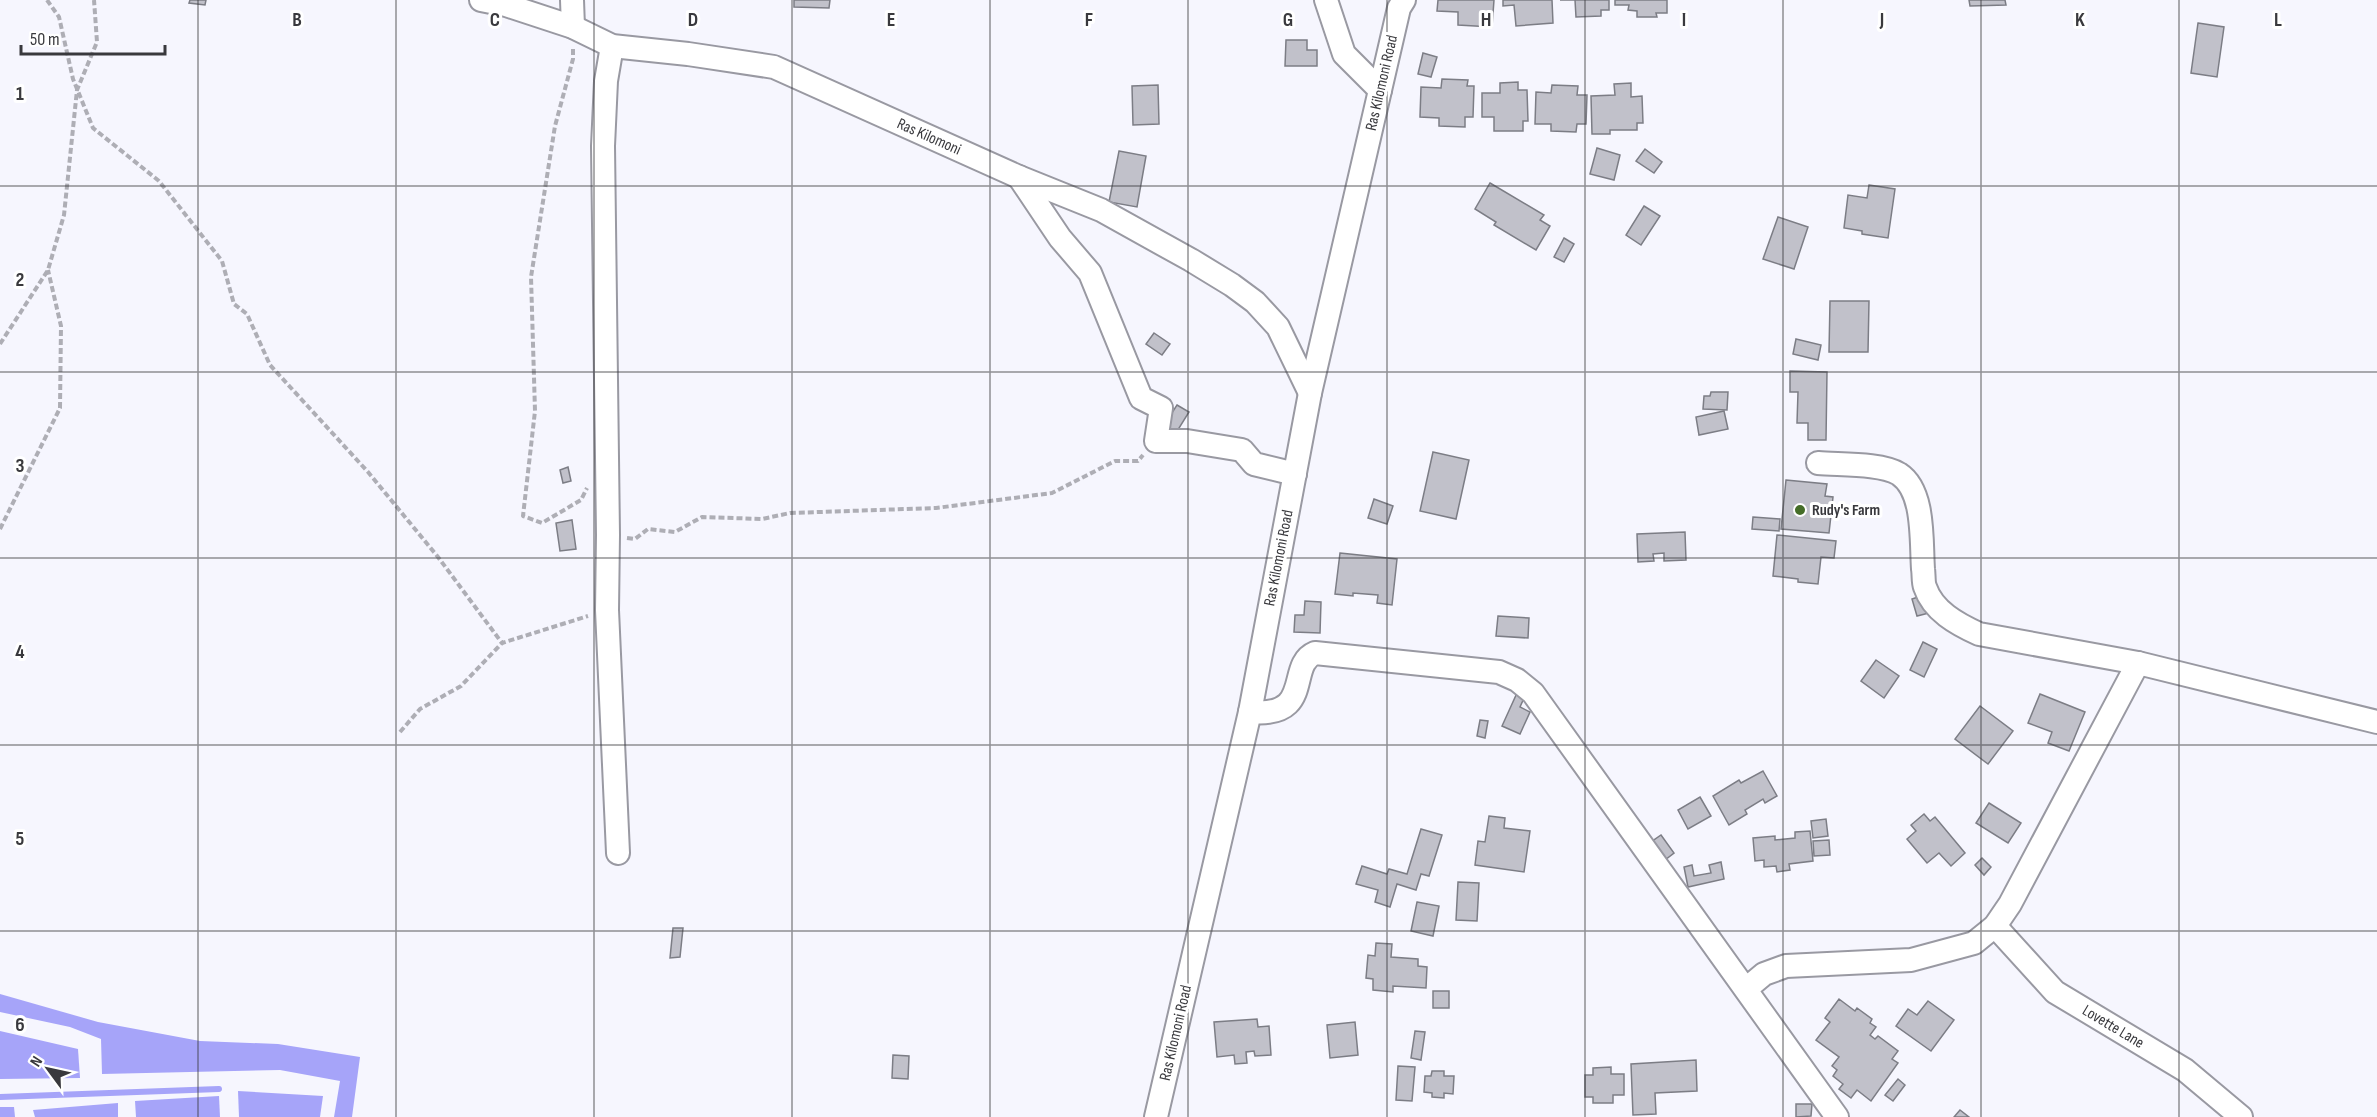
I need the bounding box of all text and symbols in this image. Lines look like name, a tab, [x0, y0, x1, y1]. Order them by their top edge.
text: B	[292, 8, 302, 32]
text: C	[490, 8, 500, 32]
text: D	[688, 8, 698, 32]
text: E	[887, 8, 895, 32]
text: F	[1085, 8, 1093, 32]
text: G	[1283, 8, 1293, 32]
text: H	[1481, 8, 1491, 32]
text: I	[1682, 8, 1686, 32]
text: J	[1879, 8, 1884, 32]
text: K	[2075, 8, 2085, 32]
text: L	[2274, 8, 2282, 32]
scale bar	[21, 18, 165, 56]
text: 50 m	[30, 29, 60, 50]
street label: Ras Kilomoni Road	[1362, 33, 1402, 133]
text: 1	[16, 82, 24, 106]
street label: Ras Kilomoni	[894, 114, 964, 160]
text: 2	[16, 268, 24, 292]
text: 3	[16, 454, 25, 478]
place label: Rudy's Farm	[1812, 501, 1880, 520]
marker: Rudy's Farm	[1793, 503, 1807, 517]
street label: Ras Kilomoni Road	[1260, 508, 1298, 608]
text: 4	[15, 640, 25, 664]
text: 5	[16, 827, 25, 851]
street label: Ras Kilomoni Road	[1156, 983, 1196, 1083]
street label: Lovette Lane	[2079, 1001, 2147, 1053]
text: 6	[15, 1013, 25, 1037]
north arrow	[18, 1039, 78, 1099]
text: N	[26, 1053, 47, 1070]

